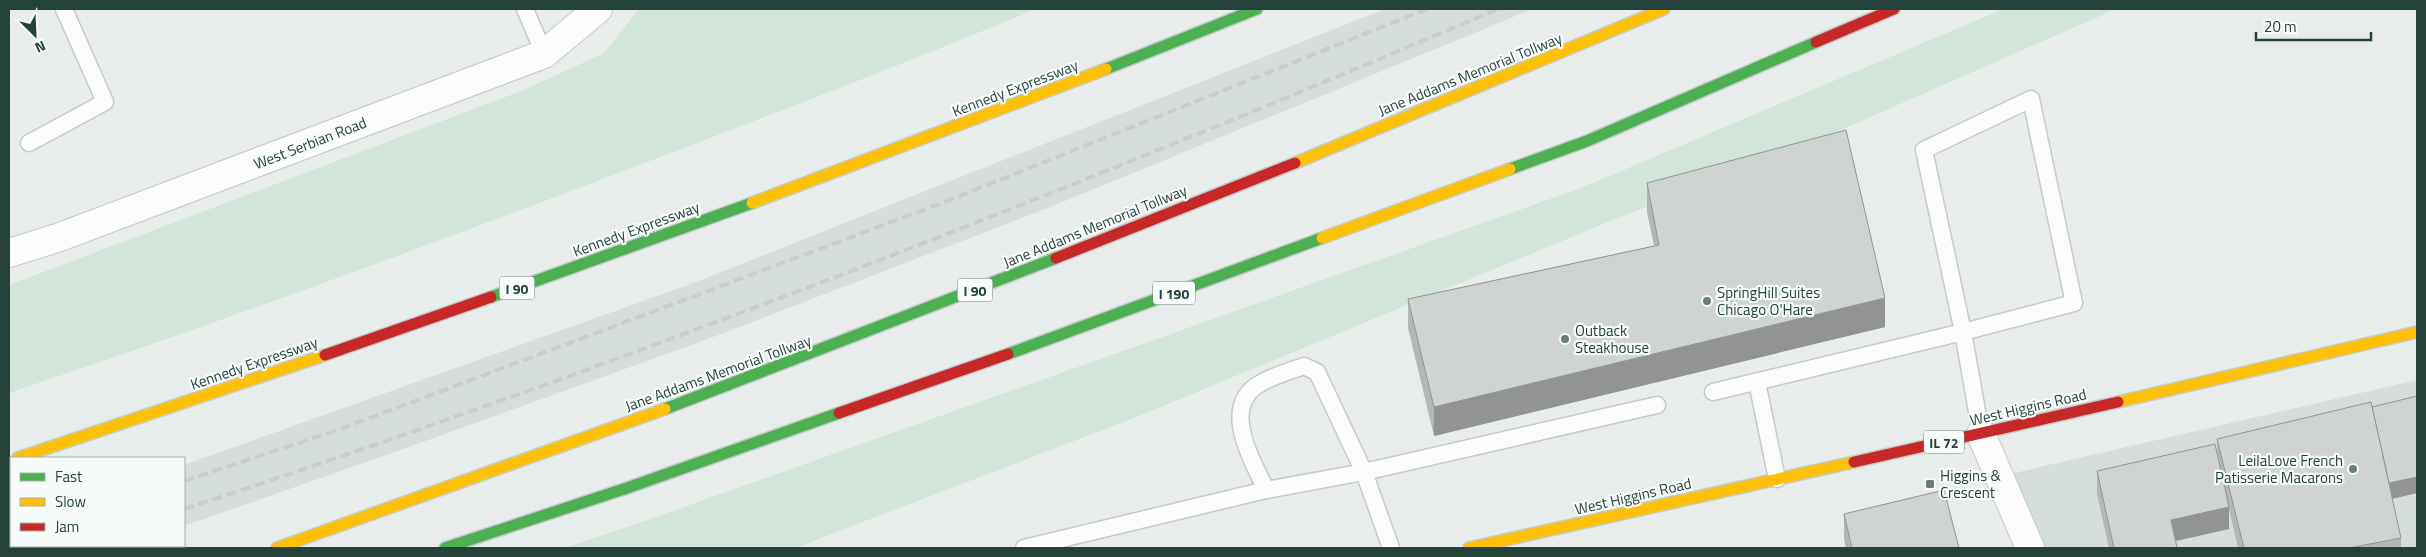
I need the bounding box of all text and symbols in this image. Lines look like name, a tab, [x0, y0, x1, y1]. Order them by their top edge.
north arrow	[10, 10, 60, 60]
scale bar	[2256, 10, 2371, 42]
text: 20 m	[2264, 15, 2297, 38]
street label: Jane Addams Memorial Tollway	[1375, 27, 1565, 121]
text: N	[32, 36, 49, 59]
street label: Kennedy Expressway	[949, 53, 1081, 123]
street label: West Serbian Road	[250, 111, 370, 175]
street label: Jane Addams Memorial Tollway	[1000, 179, 1190, 273]
street label: Kennedy Expressway	[569, 195, 703, 263]
road number: I 90	[500, 276, 534, 300]
road number: I 90	[958, 278, 992, 302]
place label: SpringHill Suites Chicago O'Hare	[1717, 281, 1820, 321]
road number: I 190	[1153, 282, 1195, 304]
marker: SpringHill Suites Chicago O'Hare	[1701, 295, 1713, 307]
place label: Outback Steakhouse	[1575, 319, 1649, 359]
street label: Jane Addams Memorial Tollway	[622, 329, 814, 417]
street label: Kennedy Expressway	[187, 330, 321, 396]
marker: Outback Steakhouse	[1559, 333, 1571, 345]
street label: West Higgins Road	[1967, 382, 2089, 432]
road number: IL 72	[1924, 431, 1964, 454]
place label: LeilaLove French Patisserie Macarons	[2215, 449, 2343, 489]
legend	[10, 457, 185, 547]
marker: LeilaLove French Patisserie Macarons	[2347, 463, 2359, 475]
place label: Higgins & Crescent	[1940, 464, 2001, 504]
text: Fast	[55, 465, 83, 488]
street label: West Higgins Road	[1572, 471, 1694, 521]
marker: Higgins & Crescent	[1924, 478, 1936, 490]
text: Slow	[55, 490, 86, 513]
text: Jam	[55, 515, 79, 538]

